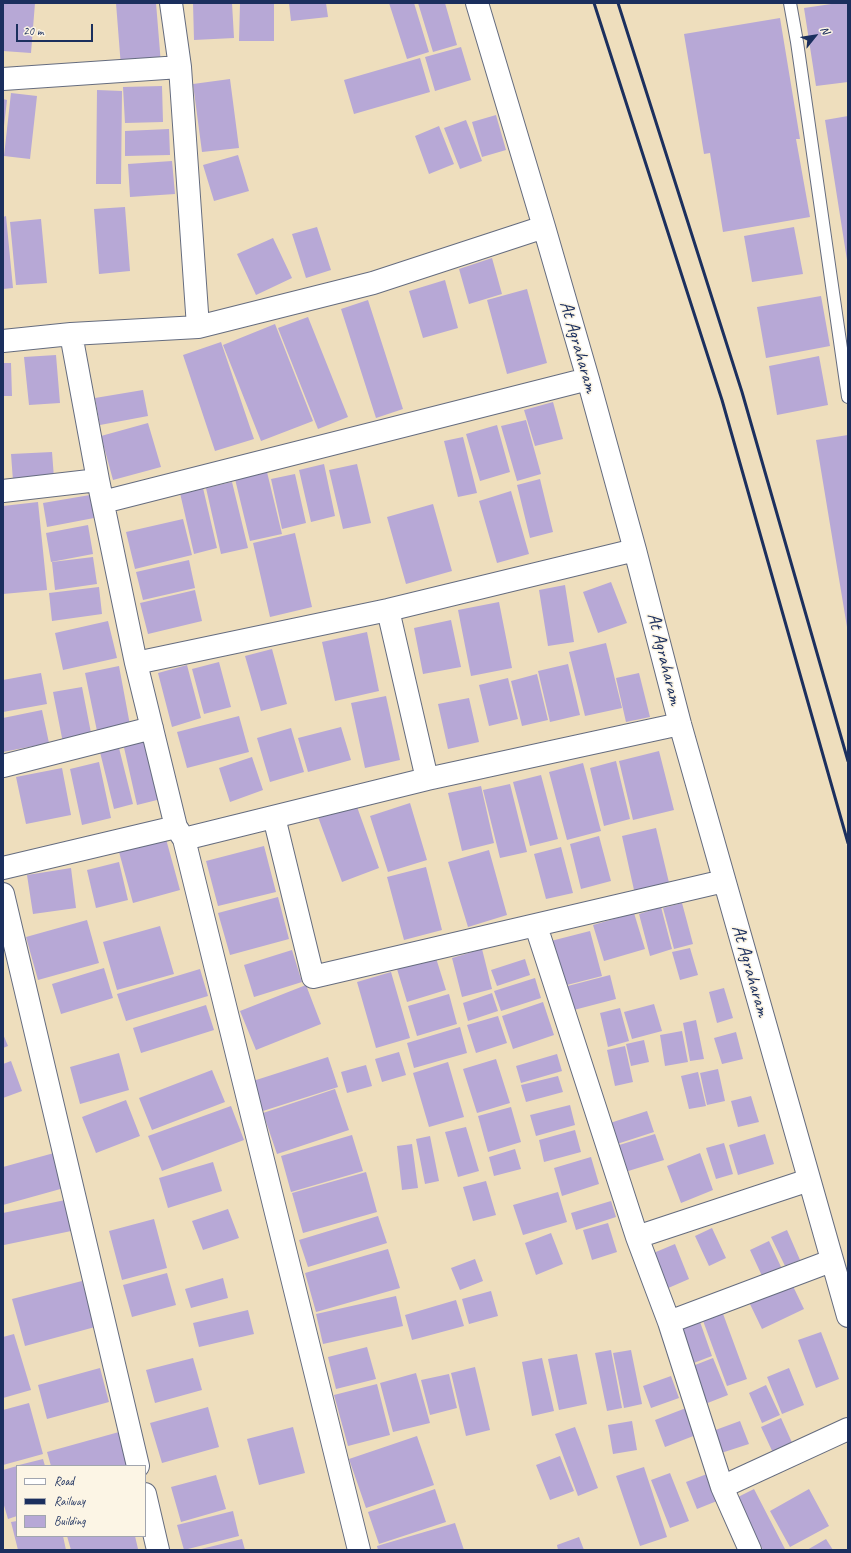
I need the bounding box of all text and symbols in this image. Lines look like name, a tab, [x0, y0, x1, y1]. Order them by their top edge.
scale bar	[18, 16, 95, 42]
north arrow	[795, 16, 835, 56]
text: 20 m	[23, 23, 43, 39]
text: N	[818, 24, 833, 36]
street label: At Agraharam	[554, 299, 602, 395]
street label: At Agraharam	[642, 610, 686, 708]
street label: At Agraharam	[726, 923, 774, 1019]
legend	[16, 1465, 146, 1537]
text: Road	[54, 1473, 74, 1489]
text: Railway	[54, 1493, 85, 1509]
text: Building	[54, 1513, 86, 1529]

